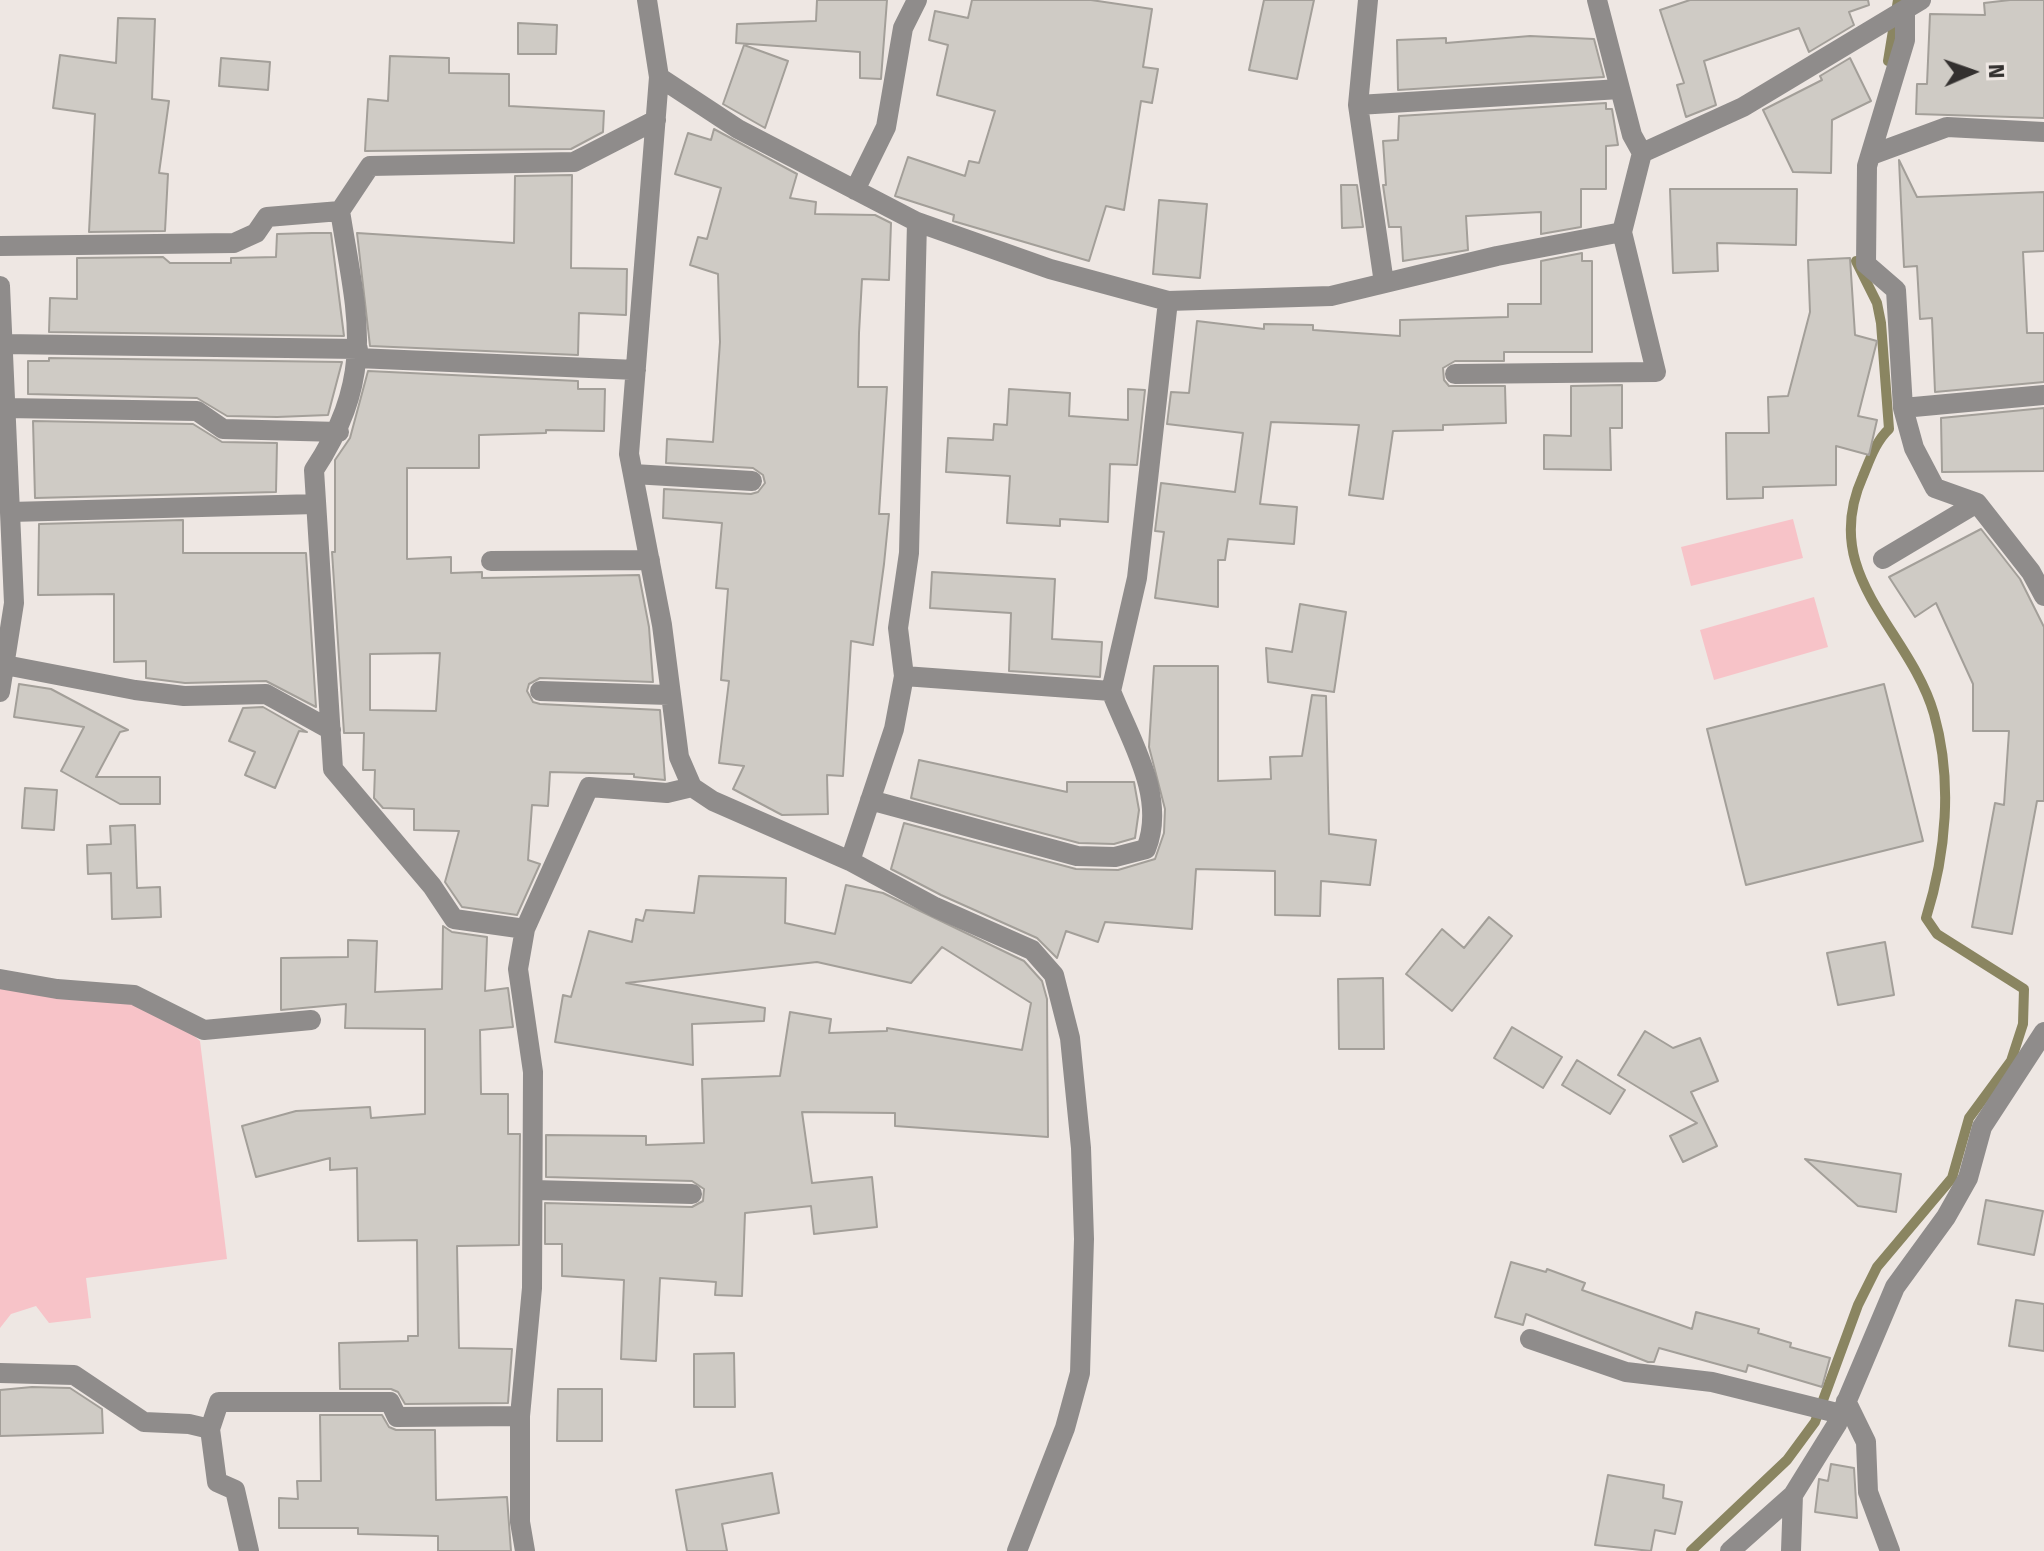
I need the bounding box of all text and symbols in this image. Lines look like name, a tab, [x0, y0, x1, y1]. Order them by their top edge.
north arrow	[1932, 32, 2012, 112]
text: N	[1983, 63, 2010, 79]

